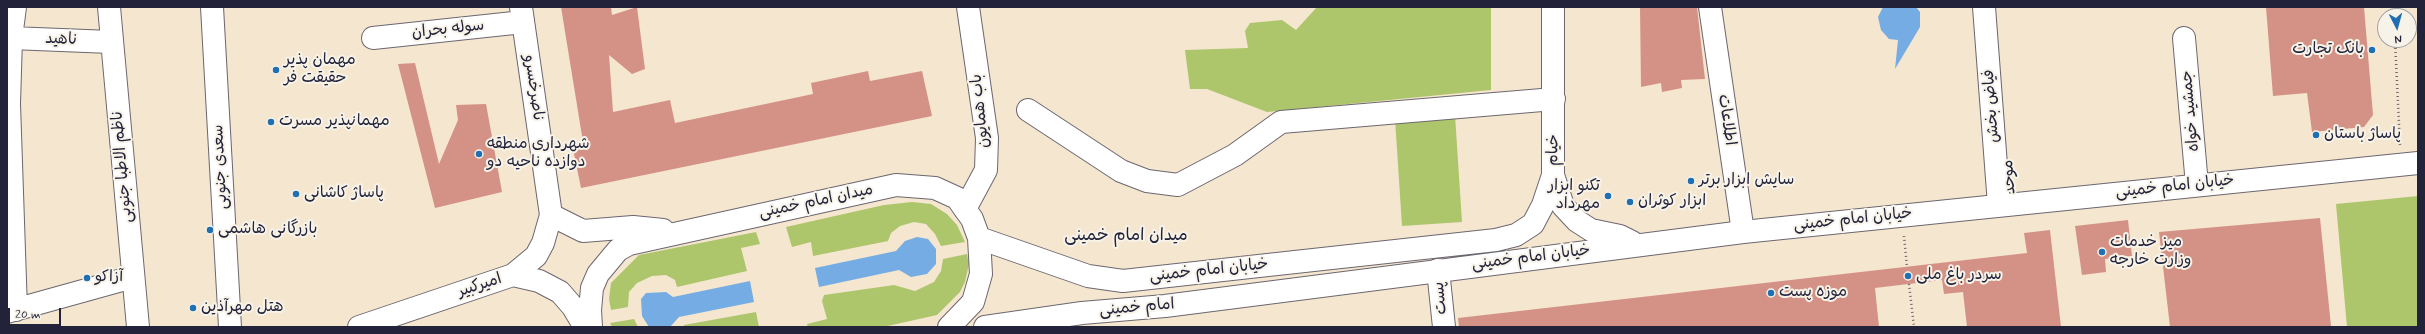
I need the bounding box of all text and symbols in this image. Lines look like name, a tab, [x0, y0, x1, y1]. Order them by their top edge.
north arrow	[2377, 8, 2417, 48]
street label: سوله بحران	[411, 17, 485, 43]
street label: ناهید	[45, 30, 77, 50]
text: N	[2394, 32, 2403, 46]
place label: بانک تجارت	[2292, 40, 2364, 60]
marker: بانک تجارت	[2367, 45, 2377, 55]
place label: مهمان پذیر حقیقت فر	[284, 51, 356, 89]
street label: ناصرخسرو	[519, 53, 547, 123]
marker: مهمان پذیر حقیقت فر	[271, 65, 281, 75]
street label: فیاض بخش	[1980, 69, 2004, 143]
street label: جمشید خواه	[2178, 70, 2204, 152]
street label: باب همایون	[968, 73, 994, 149]
street label: اطلاعات	[1713, 93, 1739, 147]
street label: ناظم الاطبا جنوبی	[109, 110, 137, 224]
place label: مهمانپذیر مسرت	[279, 112, 390, 132]
marker: مهمانپذیر مسرت	[266, 117, 276, 127]
street label: سعدی جنوبی	[209, 124, 233, 210]
place label: پاساژ باستان	[2324, 125, 2401, 145]
marker: پاساژ باستان	[2311, 130, 2321, 140]
street label: خیام	[1544, 134, 1564, 166]
place label: شهرداری منطقه دوازده ناحیه دو	[487, 135, 590, 173]
marker: شهرداری منطقه دوازده ناحیه دو	[474, 149, 484, 159]
street label: موحد	[1999, 159, 2021, 195]
place label: سایش ابزار برتر	[1699, 171, 1794, 191]
street label: خیابان امام خمینی	[2115, 171, 2235, 203]
marker: سایش ابزار برتر	[1686, 176, 1696, 186]
place label: تکنو ابزار مهرداد	[1548, 177, 1600, 215]
street label: میدان امام خمینی	[757, 181, 875, 223]
place label: پاساژ کاشانی	[304, 184, 384, 204]
marker: پاساژ کاشانی	[291, 189, 301, 199]
marker: تکنو ابزار مهرداد	[1603, 191, 1613, 201]
place label: ابزار کوثران	[1638, 192, 1706, 212]
marker: ابزار کوثران	[1625, 197, 1635, 207]
street label: خیابان امام خمینی	[1793, 204, 1913, 236]
place label: بازرگانی هاشمی	[218, 220, 317, 240]
marker: بازرگانی هاشمی	[205, 225, 215, 235]
district label: میدان امام خمینی	[1064, 226, 1188, 246]
place label: میز خدمات وزارت خارجه	[2110, 233, 2191, 271]
street label: خیابان امام خمینی	[1471, 241, 1591, 275]
marker: میز خدمات وزارت خارجه	[2097, 247, 2107, 257]
street label: خیابان امام خمینی	[1149, 255, 1269, 287]
place label: سردر باغ ملی	[1916, 266, 2002, 286]
place label: آزاکو	[95, 268, 123, 288]
street label: امیرکبیر	[456, 270, 504, 302]
marker: سردر باغ ملی	[1903, 271, 1913, 281]
marker: آزاکو	[82, 273, 92, 283]
street label: پست	[1430, 281, 1452, 315]
place label: موزه پست	[1779, 283, 1847, 303]
marker: موزه پست	[1766, 288, 1776, 298]
street label: امام خمینی	[1099, 295, 1175, 321]
place label: هتل مهرآذین	[201, 298, 283, 318]
scale bar	[10, 300, 63, 326]
marker: هتل مهرآذین	[188, 303, 198, 313]
text: 20 m	[15, 307, 41, 323]

